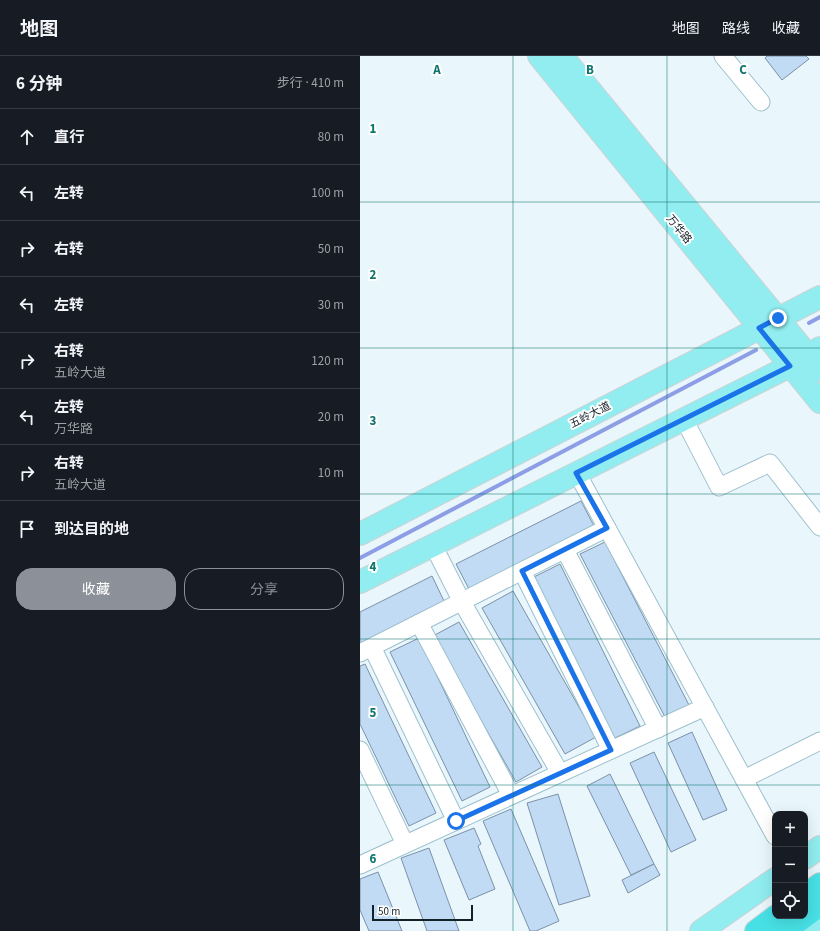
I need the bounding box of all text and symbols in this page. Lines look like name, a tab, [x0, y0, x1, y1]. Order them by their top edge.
text: 地图	[20, 16, 58, 43]
text: 地图	[672, 19, 700, 39]
text: 路线	[722, 19, 750, 39]
text: 收藏	[772, 19, 800, 39]
text: A	[432, 61, 441, 79]
text: B	[586, 61, 594, 79]
text: C	[739, 61, 747, 79]
text: 6 分钟	[16, 72, 62, 96]
text: 步行 · 410 m	[277, 74, 344, 92]
text: 1	[370, 120, 377, 138]
icon: ahead	[16, 126, 38, 148]
text: 直行	[54, 127, 84, 148]
text: 80 m	[318, 128, 344, 146]
icon: left	[16, 182, 38, 204]
text: 左转	[54, 183, 84, 204]
text: 100 m	[311, 184, 344, 202]
street label: 万华路	[663, 211, 695, 247]
icon: right	[16, 238, 38, 260]
text: 右转	[54, 239, 84, 260]
text: 50 m	[318, 240, 344, 258]
text: 2	[370, 266, 377, 284]
icon: left	[16, 294, 38, 316]
text: 左转	[54, 295, 84, 316]
text: 30 m	[318, 296, 344, 314]
route end	[769, 309, 787, 327]
text: 右转	[54, 341, 84, 362]
icon: right	[16, 350, 38, 372]
text: 120 m	[311, 352, 344, 370]
text: 五岭大道	[54, 364, 106, 382]
text: 左转	[54, 397, 84, 418]
street label: 五岭大道	[567, 398, 613, 432]
icon: left	[16, 406, 38, 428]
text: 20 m	[318, 408, 344, 426]
text: 3	[370, 412, 377, 430]
text: 万华路	[54, 420, 93, 438]
text: 右转	[54, 453, 84, 474]
icon: right	[16, 462, 38, 484]
text: 10 m	[318, 464, 344, 482]
text: 五岭大道	[54, 476, 106, 494]
icon: arrive	[16, 518, 38, 540]
text: 到达目的地	[54, 519, 129, 540]
text: 4	[370, 558, 377, 576]
button: 收藏	[16, 568, 176, 610]
button: 分享	[184, 568, 344, 610]
text: 5	[370, 704, 377, 722]
map controls	[772, 811, 808, 919]
button: +	[772, 811, 808, 847]
route start	[447, 812, 465, 830]
button: −	[772, 847, 808, 883]
text: 6	[370, 850, 377, 868]
button: locate	[772, 883, 808, 919]
scale bar	[372, 903, 473, 922]
text: 50 m	[378, 904, 400, 919]

